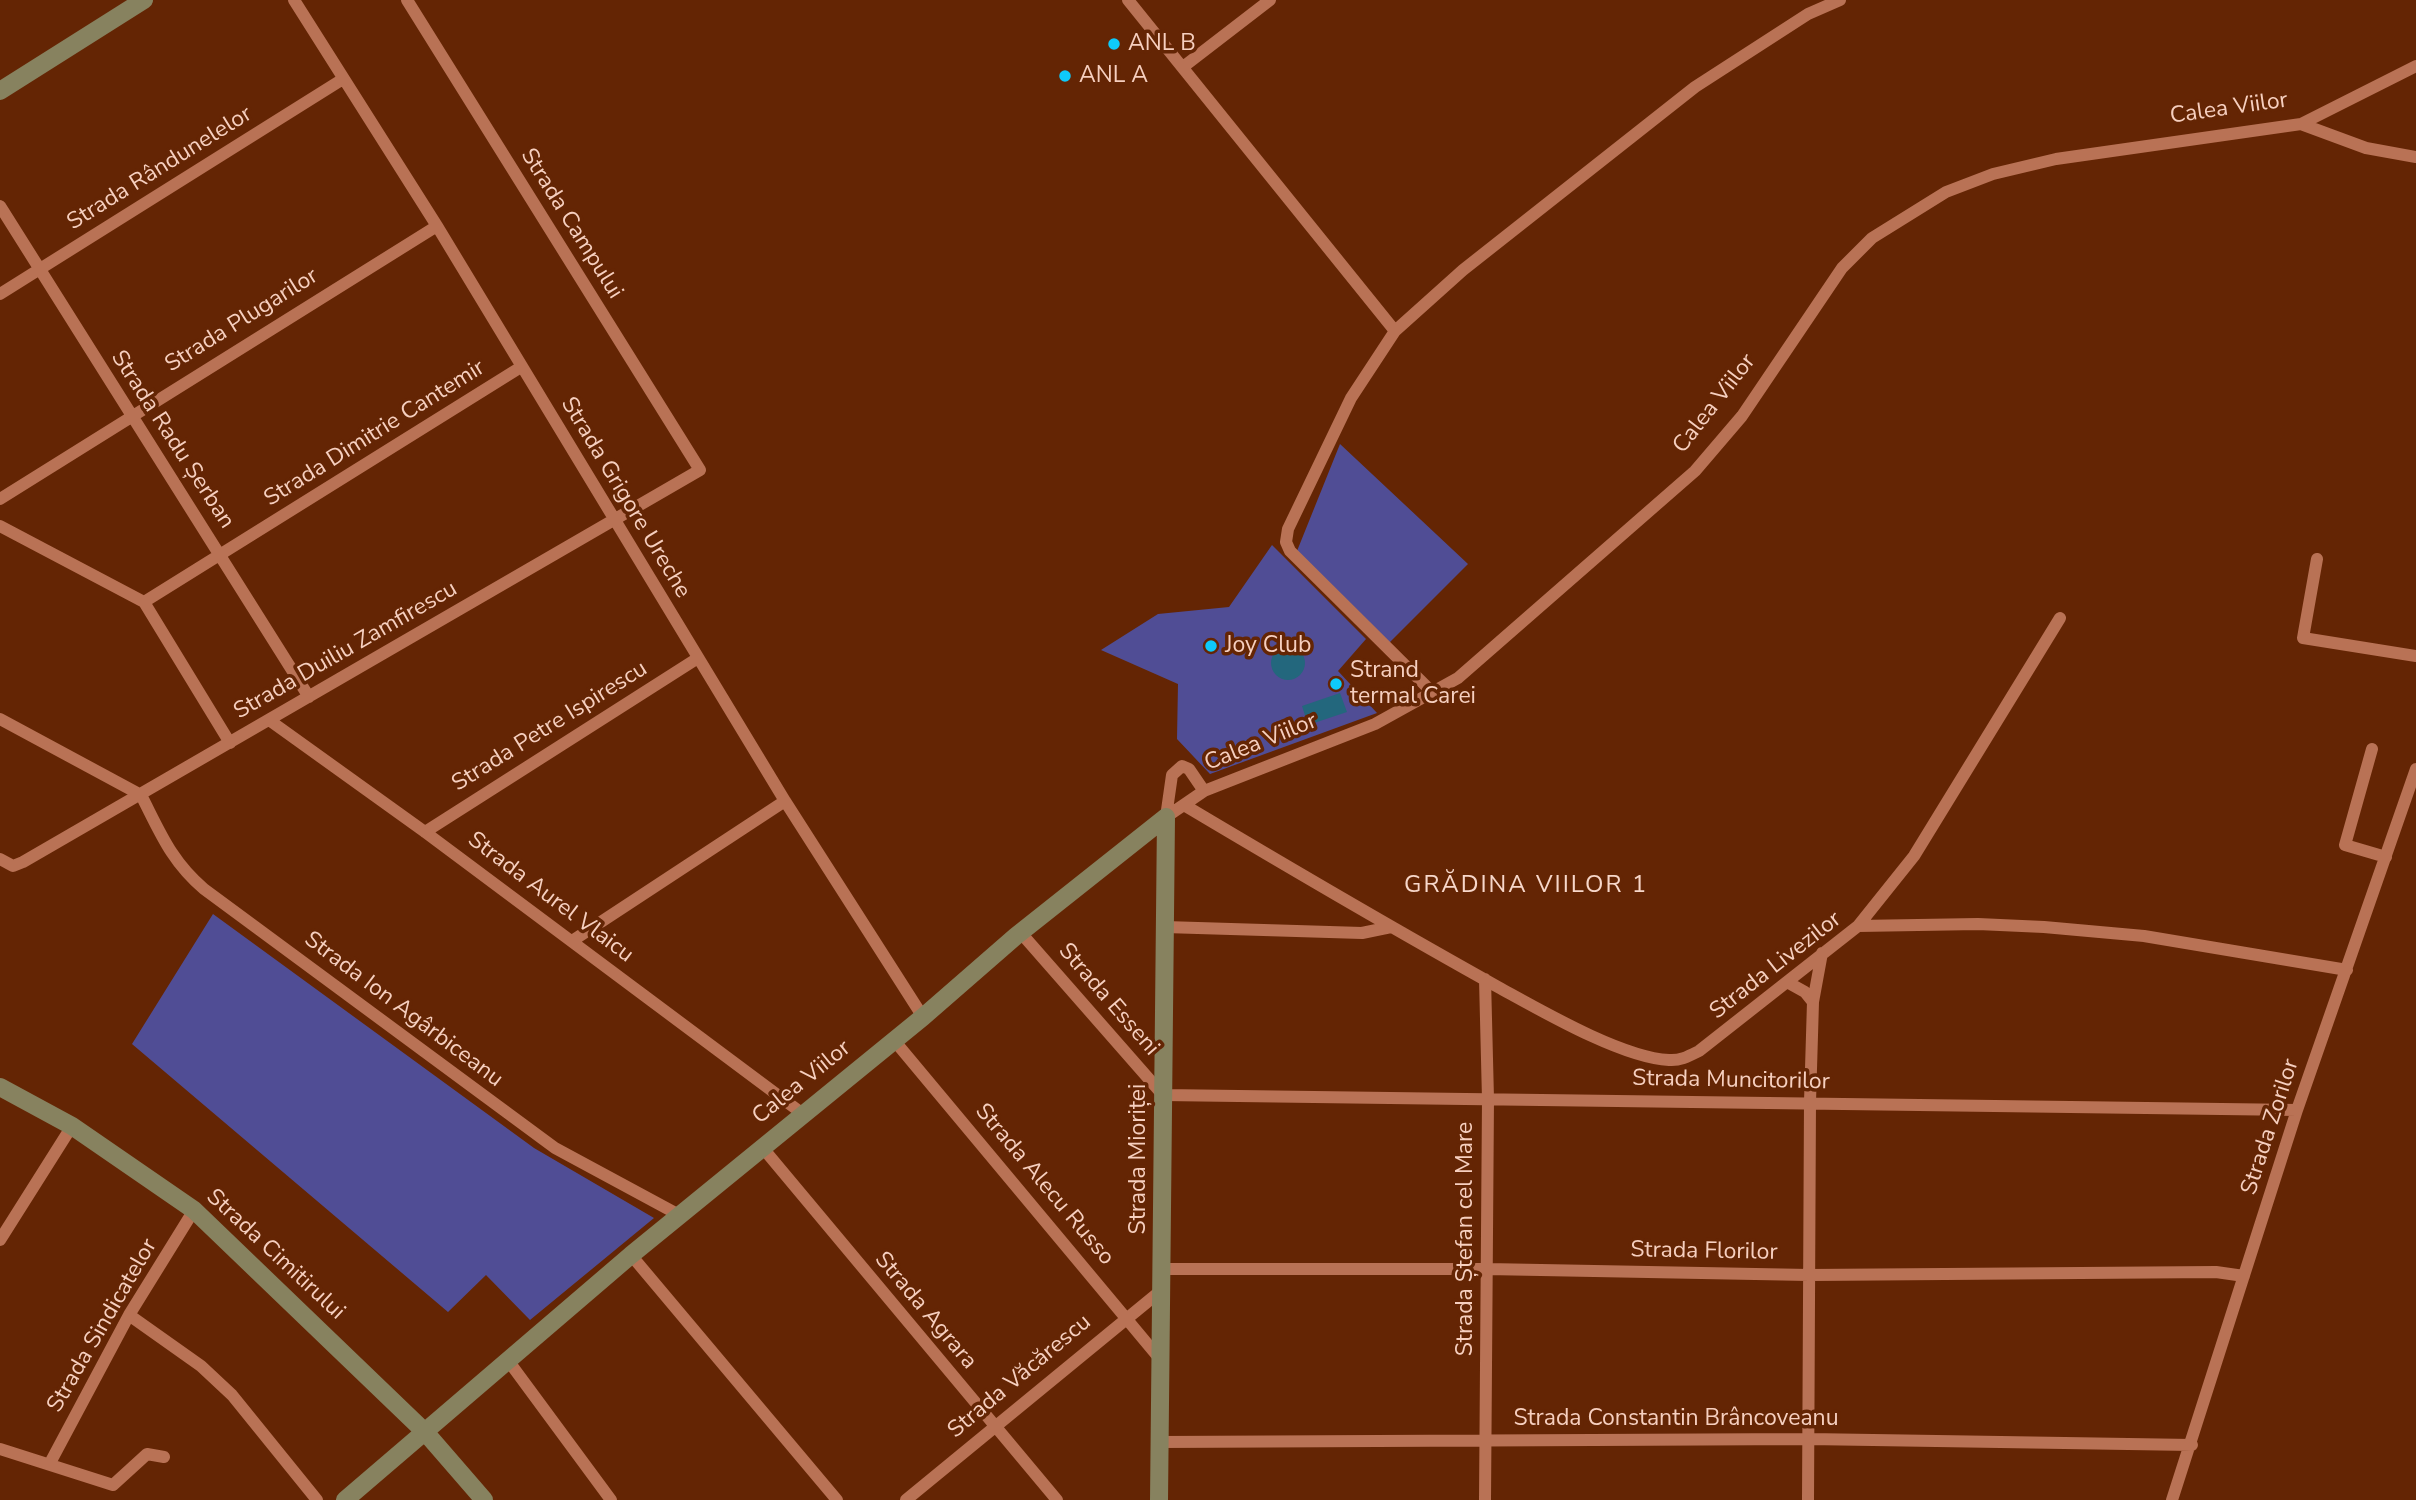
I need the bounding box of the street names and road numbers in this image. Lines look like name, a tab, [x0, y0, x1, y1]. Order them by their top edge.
street label: Calea Viilor	[2168, 87, 2290, 131]
street label: Strada Rândunelelor	[62, 101, 258, 237]
street label: Strada Campului	[514, 144, 628, 304]
street label: Strada Plugarilor	[160, 263, 324, 379]
street label: Strada Radu Șerban	[104, 346, 240, 534]
street label: Calea Viilor	[1668, 349, 1762, 459]
street label: Strada Dimitrie Cantemir	[260, 355, 490, 513]
street label: Strada Grigore Ureche	[554, 392, 696, 604]
street label: Strada Duiliu Zamfirescu	[229, 576, 463, 726]
street label: Strada Petre Ispirescu	[447, 656, 653, 798]
street label: Calea Viilor	[1201, 708, 1321, 778]
street label: Strada Aurel Vlaicu	[462, 827, 638, 969]
street label: Strada Livezilor	[1705, 906, 1847, 1026]
street label: Strada Ion Agârbiceanu	[298, 926, 508, 1094]
street label: Strada Esseni	[1052, 938, 1164, 1062]
street label: Calea Viilor	[747, 1035, 857, 1131]
street label: Strada Zorilor	[2236, 1056, 2306, 1198]
street label: Strada Muncitorilor	[1632, 1065, 1830, 1097]
street label: Strada Mioriței	[1125, 1084, 1153, 1234]
street label: Strada Alecu Russo	[968, 1099, 1120, 1271]
street label: Strada Ștefan cel Mare	[1452, 1122, 1480, 1356]
street label: Strada Cimitirului	[200, 1184, 350, 1326]
street label: Strada Sindicatelor	[42, 1234, 164, 1418]
street label: Strada Florilor	[1630, 1237, 1778, 1267]
street label: Strada Agrara	[868, 1247, 982, 1375]
street label: Strada Văcărescu	[943, 1309, 1097, 1445]
street label: Strada Constantin Brâncoveanu	[1513, 1405, 1839, 1433]

